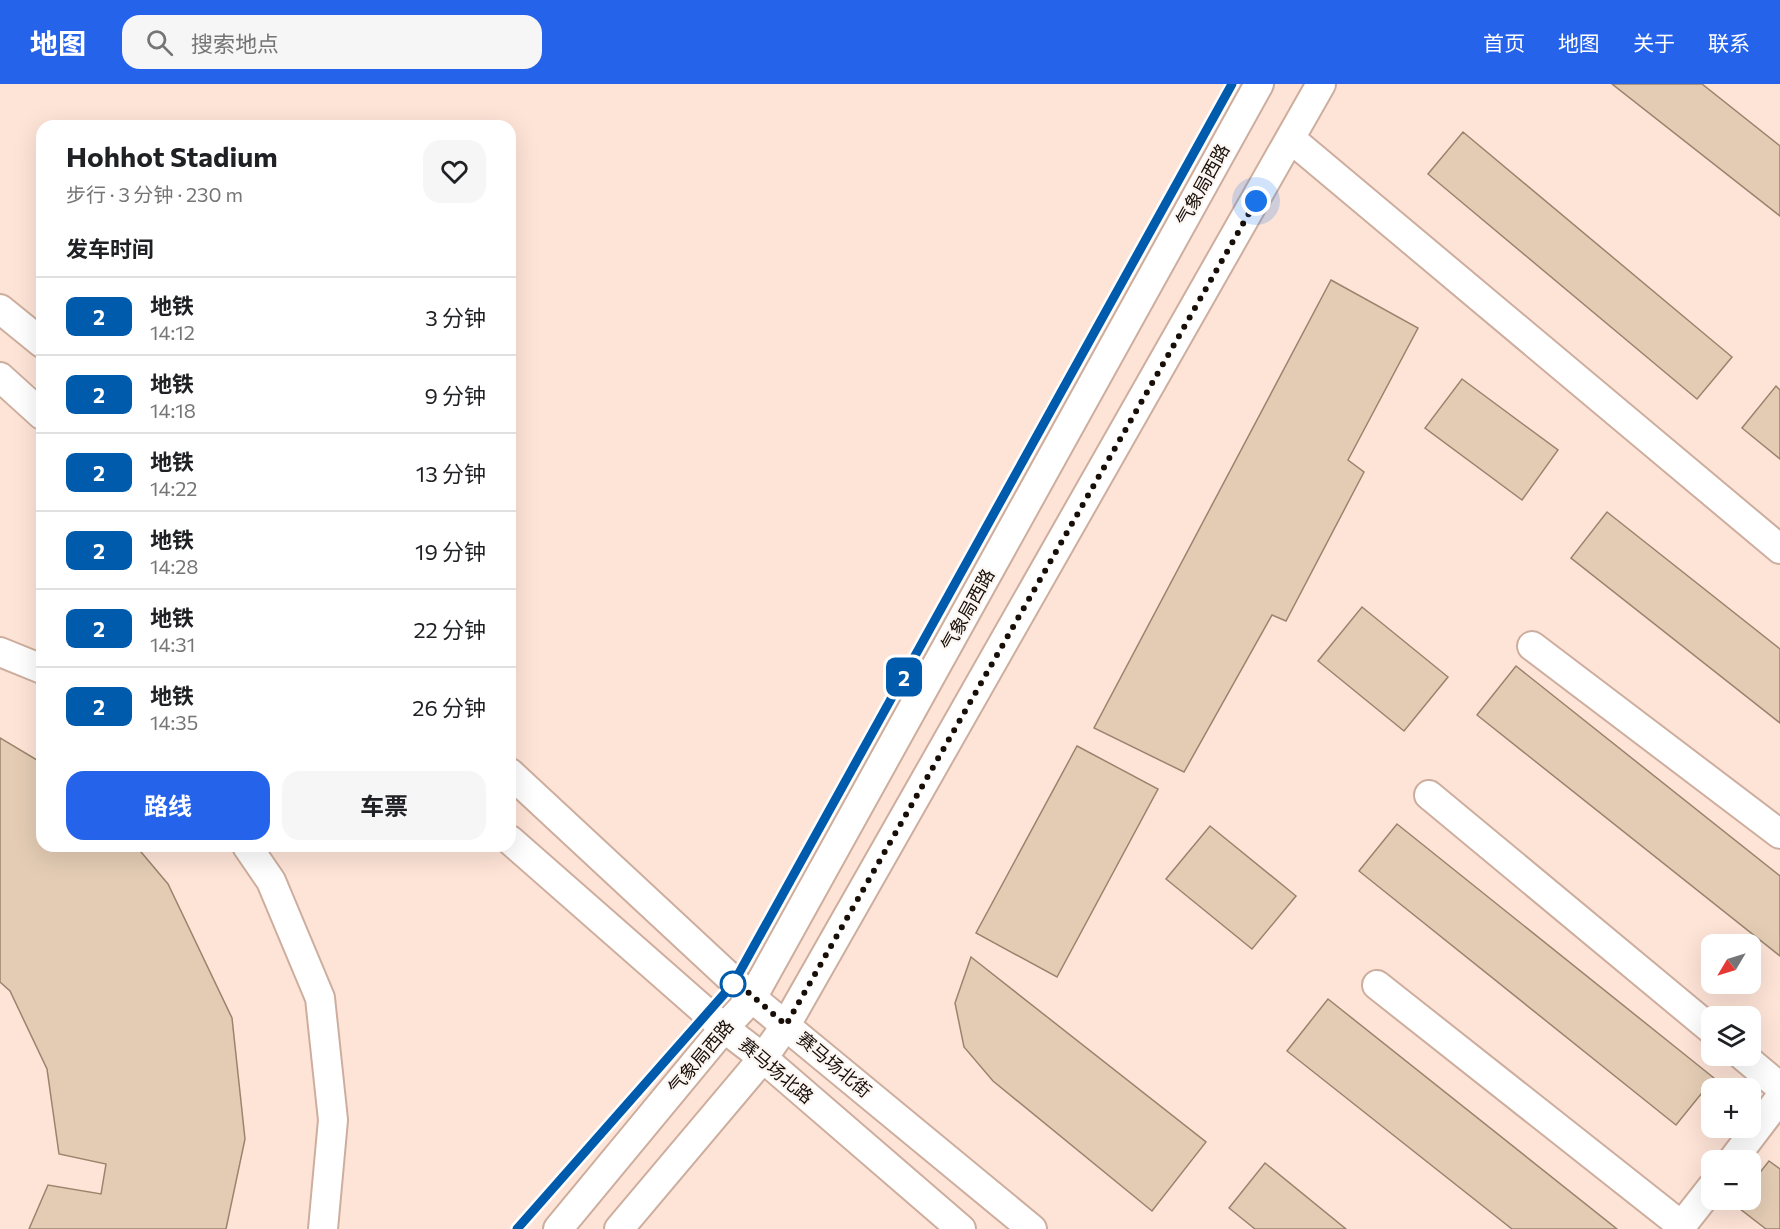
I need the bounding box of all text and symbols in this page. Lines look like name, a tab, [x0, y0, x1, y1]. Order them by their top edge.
search box	[122, 15, 542, 69]
text: 地图	[30, 26, 86, 60]
icon: search	[143, 26, 176, 59]
text: 搜索地点	[191, 30, 279, 57]
text: 首页	[1483, 30, 1525, 55]
text: 地图	[1558, 30, 1600, 55]
text: 关于	[1633, 30, 1675, 55]
text: 联系	[1708, 30, 1750, 55]
text: Hohhot Stadium	[66, 139, 278, 173]
button: heart	[423, 140, 486, 203]
street label: 气象局西路	[1171, 140, 1234, 229]
text: 步行 · 3 分钟 · 230 m	[66, 182, 243, 206]
your location	[1241, 186, 1271, 216]
text: 发车时间	[66, 235, 154, 262]
text: 地铁	[150, 292, 194, 319]
text: 2	[93, 304, 105, 329]
text: 3 分钟	[425, 304, 486, 331]
text: 14:12	[150, 320, 195, 344]
text: 地铁	[150, 370, 194, 397]
text: 2	[93, 382, 105, 407]
text: 9 分钟	[424, 382, 486, 409]
text: 14:18	[150, 398, 196, 422]
text: 地铁	[150, 448, 194, 475]
text: 2	[93, 460, 105, 485]
text: 13 分钟	[416, 460, 486, 487]
text: 14:22	[150, 476, 197, 500]
text: 地铁	[150, 526, 194, 553]
text: 2	[93, 538, 105, 563]
text: 19 分钟	[415, 538, 486, 565]
text: 14:28	[150, 554, 198, 578]
street label: 气象局西路	[936, 565, 999, 654]
text: 地铁	[150, 604, 194, 631]
text: 2	[93, 616, 105, 641]
text: 22 分钟	[413, 616, 486, 643]
text: 14:31	[150, 632, 195, 656]
line badge: 2	[884, 658, 924, 696]
text: 2	[898, 665, 910, 690]
text: 地铁	[150, 682, 194, 709]
text: 2	[93, 694, 105, 719]
text: 26 分钟	[412, 694, 486, 721]
text: 14:35	[150, 710, 198, 734]
button: 路线	[66, 771, 270, 840]
button: 车票	[282, 771, 486, 840]
north arrow	[1701, 934, 1761, 994]
map controls	[1701, 934, 1761, 1210]
unlabelled marker	[720, 971, 746, 997]
button: layers	[1701, 1006, 1761, 1066]
street label: 气象局西路	[663, 1015, 738, 1098]
street label: 赛马场北街	[793, 1027, 876, 1102]
street label: 赛马场北路	[735, 1033, 818, 1108]
button: +	[1701, 1078, 1761, 1138]
button: −	[1701, 1150, 1761, 1210]

